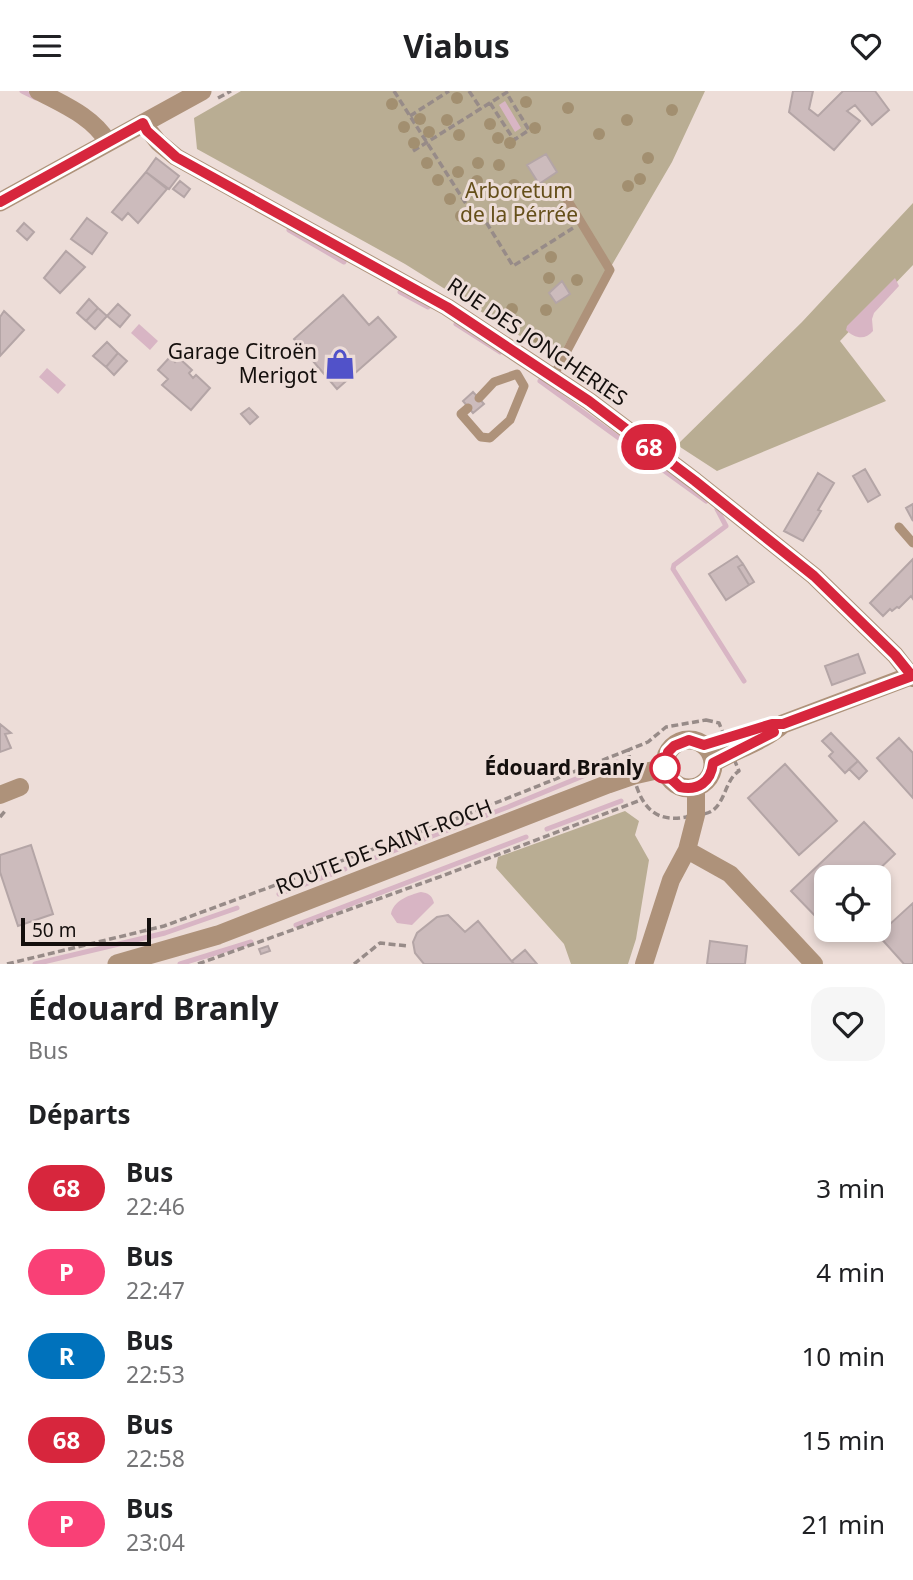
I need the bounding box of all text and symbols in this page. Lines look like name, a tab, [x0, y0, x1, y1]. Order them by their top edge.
text: Viabus	[403, 24, 510, 67]
icon: menu	[28, 27, 66, 65]
icon: heart	[847, 27, 885, 65]
park label: Arboretum de la Pérrée	[460, 176, 578, 228]
street label: RUE DES JONCHERIES	[442, 270, 633, 412]
place label: Garage Citroën Merigot	[168, 337, 317, 389]
shop icon: Garage Citroën Merigot	[323, 347, 357, 381]
line badge: 68	[618, 424, 680, 470]
text: 68	[635, 430, 663, 463]
place label: Édouard Branly	[485, 753, 644, 781]
marker: Édouard Branly	[650, 753, 680, 783]
street label: ROUTE DE SAINT-ROCH	[271, 792, 496, 900]
map controls	[814, 865, 891, 942]
button: locate	[814, 865, 891, 942]
scale bar	[21, 915, 150, 947]
text: 50 m	[32, 917, 76, 943]
text: Édouard Branly	[28, 985, 279, 1030]
button: heart	[811, 987, 885, 1061]
text: Bus	[28, 1034, 68, 1066]
text: Départs	[28, 1096, 131, 1132]
text: Bus	[126, 1154, 173, 1190]
text: 3 min	[816, 1170, 885, 1206]
text: 68	[53, 1171, 80, 1204]
text: 22:46	[126, 1190, 185, 1222]
text: Bus	[126, 1238, 173, 1274]
text: 4 min	[816, 1254, 885, 1290]
text: P	[59, 1255, 74, 1288]
text: 22:47	[126, 1274, 185, 1306]
text: Bus	[126, 1322, 173, 1358]
text: 10 min	[801, 1338, 885, 1374]
text: R	[59, 1339, 74, 1372]
text: 22:53	[126, 1358, 185, 1390]
text: Bus	[126, 1406, 173, 1442]
text: 15 min	[801, 1422, 885, 1458]
text: 68	[53, 1423, 80, 1456]
text: 22:58	[126, 1442, 185, 1474]
text: Bus	[126, 1490, 173, 1526]
text: 21 min	[801, 1506, 885, 1542]
text: P	[59, 1507, 74, 1540]
text: 23:04	[126, 1526, 185, 1558]

